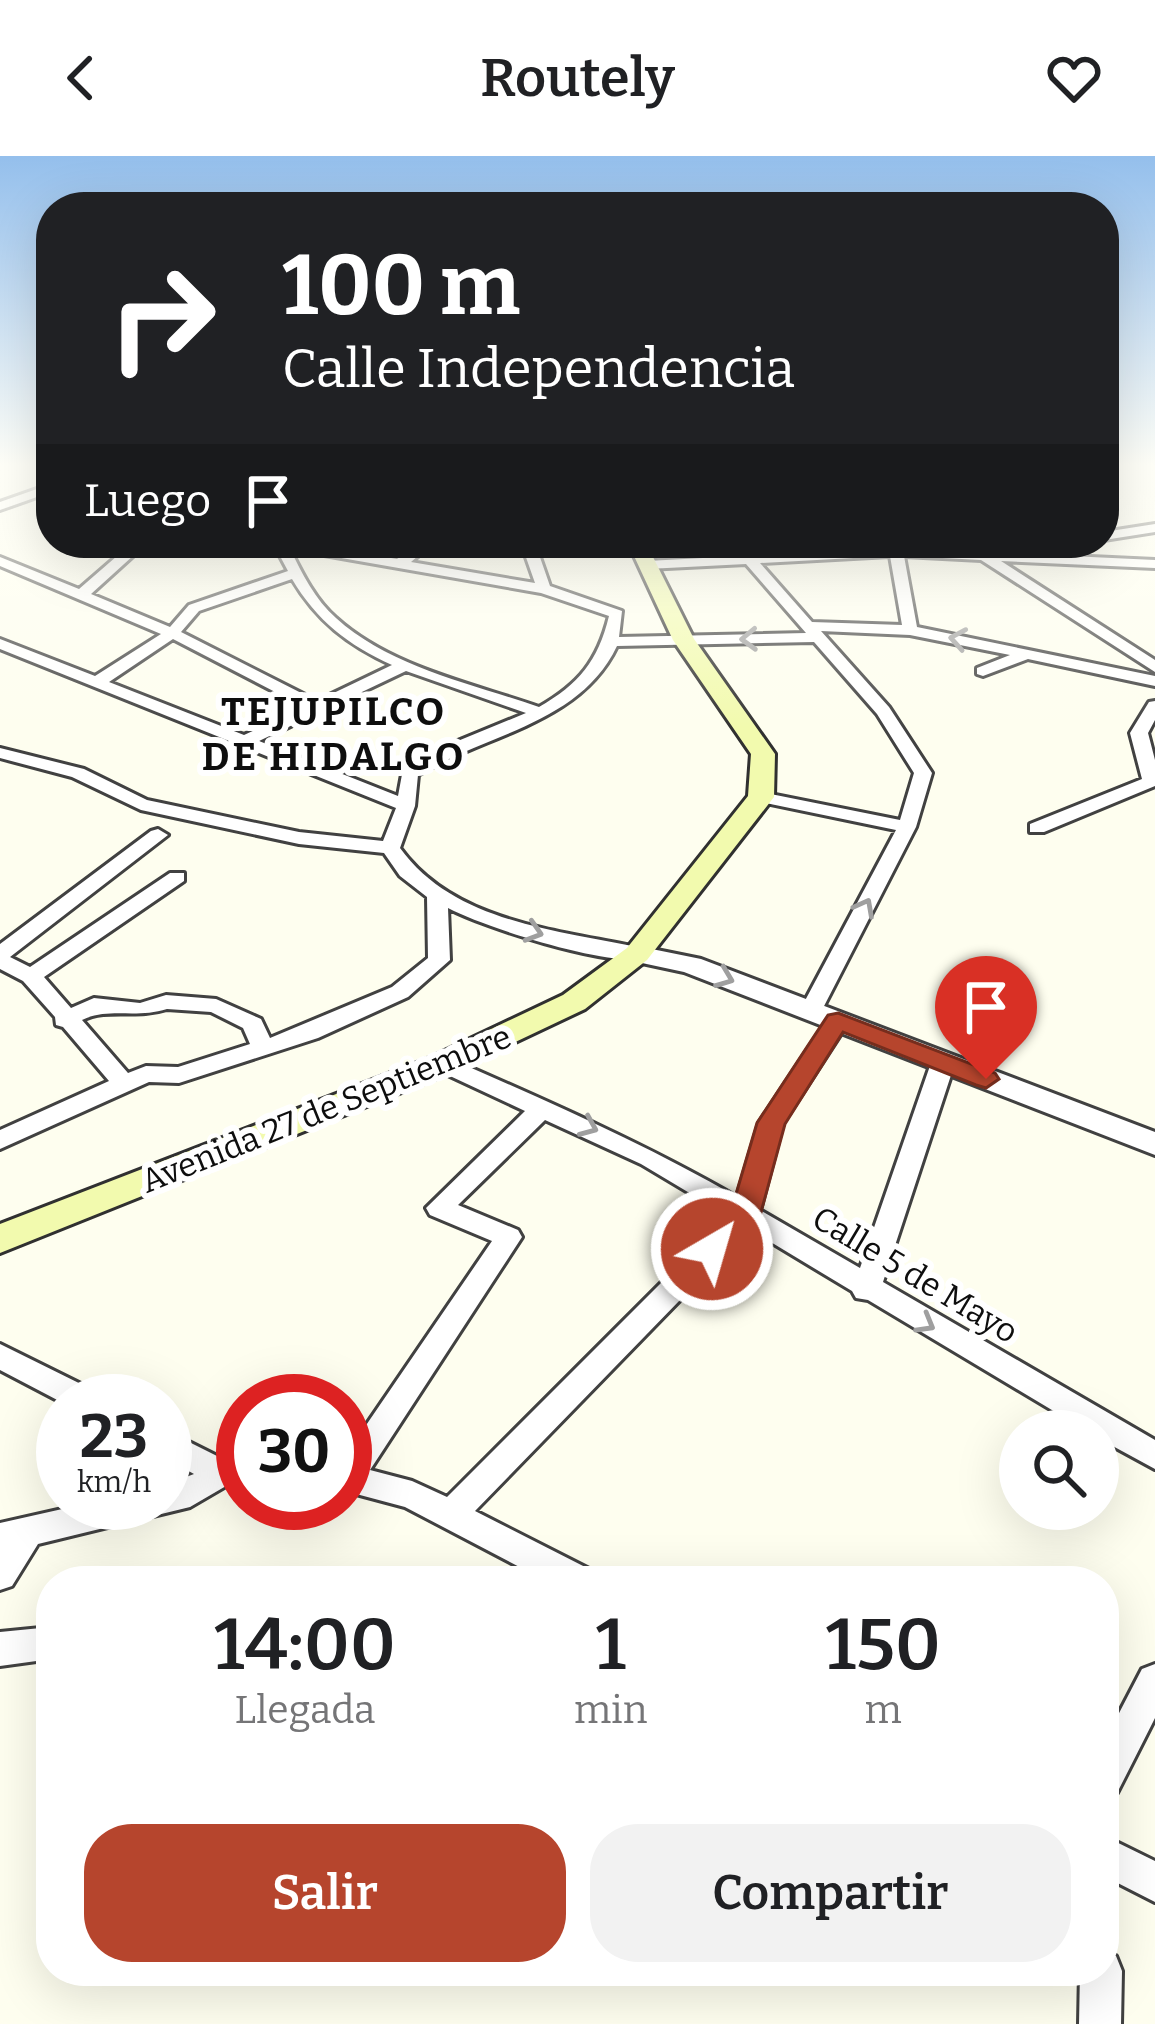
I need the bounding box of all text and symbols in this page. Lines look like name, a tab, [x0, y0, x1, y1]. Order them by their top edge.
icon: back	[48, 45, 114, 111]
icon: heart	[1041, 45, 1107, 111]
text: Routely	[480, 46, 675, 110]
text: 100 m	[282, 235, 520, 336]
icon: right	[84, 240, 240, 396]
text: Calle Independencia	[282, 337, 795, 401]
icon: arrive	[235, 468, 301, 534]
text: Luego	[84, 474, 211, 528]
one-way arrow	[739, 625, 758, 651]
one-way arrow	[949, 627, 969, 653]
district label: TEJUPILCO DE HIDALGO	[202, 689, 466, 780]
one-way arrow	[851, 897, 874, 919]
one-way arrow	[523, 918, 544, 943]
pin	[935, 956, 1037, 1079]
one-way arrow	[714, 963, 735, 988]
icon: arrive	[953, 974, 1019, 1040]
street label: Avenida 27 de Septiembre	[135, 1016, 517, 1202]
one-way arrow	[578, 1113, 599, 1137]
position arrow	[649, 1186, 775, 1312]
street label: Calle 5 de Mayo	[805, 1198, 1025, 1352]
one-way arrow	[913, 1310, 934, 1333]
speed limit sign: 30	[216, 1374, 372, 1530]
text: 23	[80, 1401, 148, 1473]
map controls	[999, 1410, 1119, 1530]
button: search	[999, 1410, 1119, 1530]
text: km/h	[77, 1464, 151, 1500]
text: 14:00	[214, 1602, 396, 1688]
text: 1	[595, 1602, 626, 1688]
text: 150	[825, 1602, 941, 1688]
text: Llegada	[235, 1687, 375, 1733]
text: min	[574, 1687, 647, 1733]
text: m	[865, 1687, 902, 1733]
button: Salir	[84, 1824, 566, 1962]
button: Compartir	[590, 1824, 1071, 1962]

